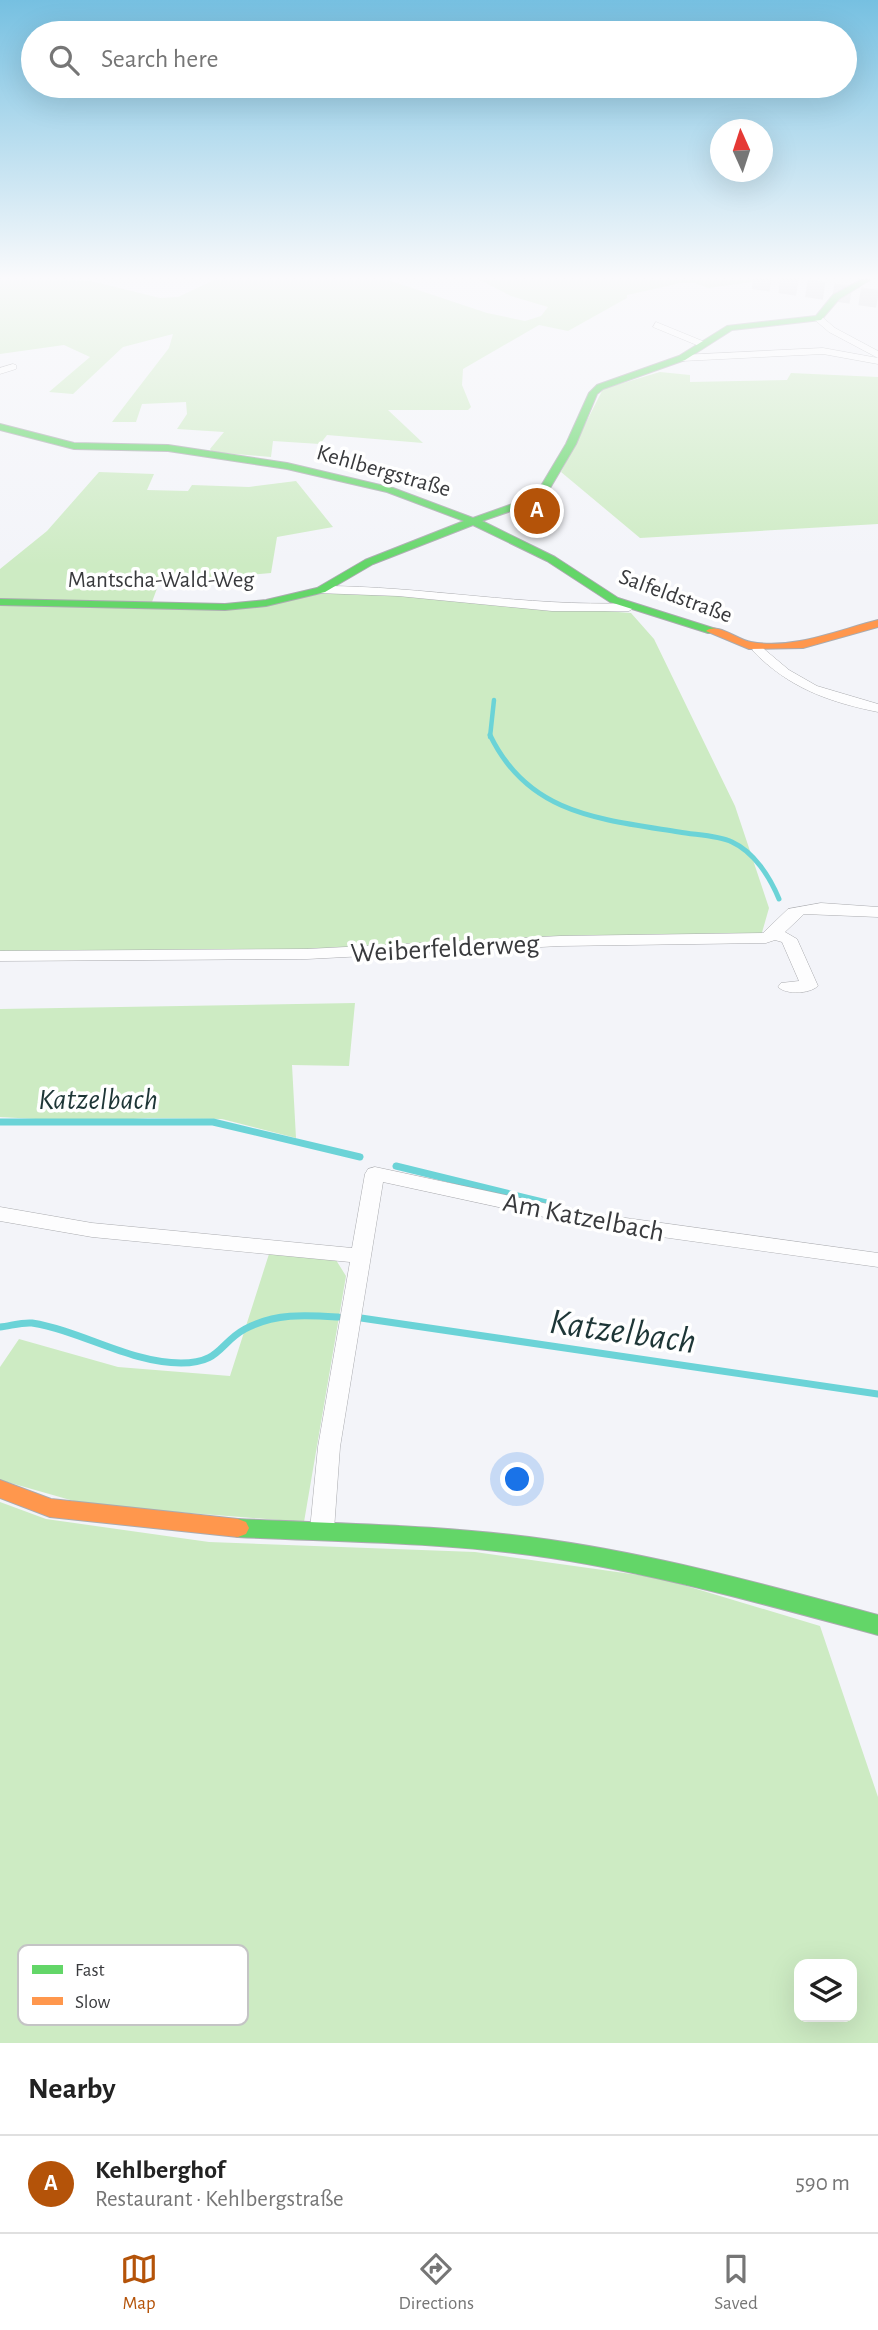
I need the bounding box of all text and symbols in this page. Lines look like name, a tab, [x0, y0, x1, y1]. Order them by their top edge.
search box	[21, 21, 857, 98]
icon: search	[45, 41, 83, 79]
text: Search here	[101, 46, 219, 72]
north arrow	[710, 119, 773, 182]
street label: Kehlbergstraße	[314, 441, 453, 502]
pin: A	[514, 485, 560, 537]
street label: Salfeldstraße	[616, 565, 735, 627]
street label: Mantscha-Wald-Weg	[68, 569, 255, 592]
street label: Weiberfelderweg	[350, 930, 541, 968]
water label: Katzelbach	[38, 1085, 158, 1115]
street label: Am Katzelbach	[501, 1189, 667, 1247]
water label: Katzelbach	[547, 1303, 698, 1360]
your location	[500, 1462, 534, 1496]
legend	[18, 1945, 248, 2025]
map controls	[794, 1959, 857, 2022]
button: layers	[794, 1959, 857, 2022]
text: Fast	[75, 1961, 105, 1980]
text: Slow	[75, 1993, 111, 2012]
text: Nearby	[28, 2074, 116, 2104]
text: Kehlberghof	[95, 2157, 225, 2183]
text: A	[44, 2172, 58, 2195]
text: 590 m	[795, 2172, 850, 2195]
text: Restaurant · Kehlbergstraße	[95, 2188, 344, 2211]
tab: Map	[120, 2250, 158, 2315]
tab: Directions	[398, 2250, 474, 2315]
tab: Saved	[714, 2250, 758, 2315]

